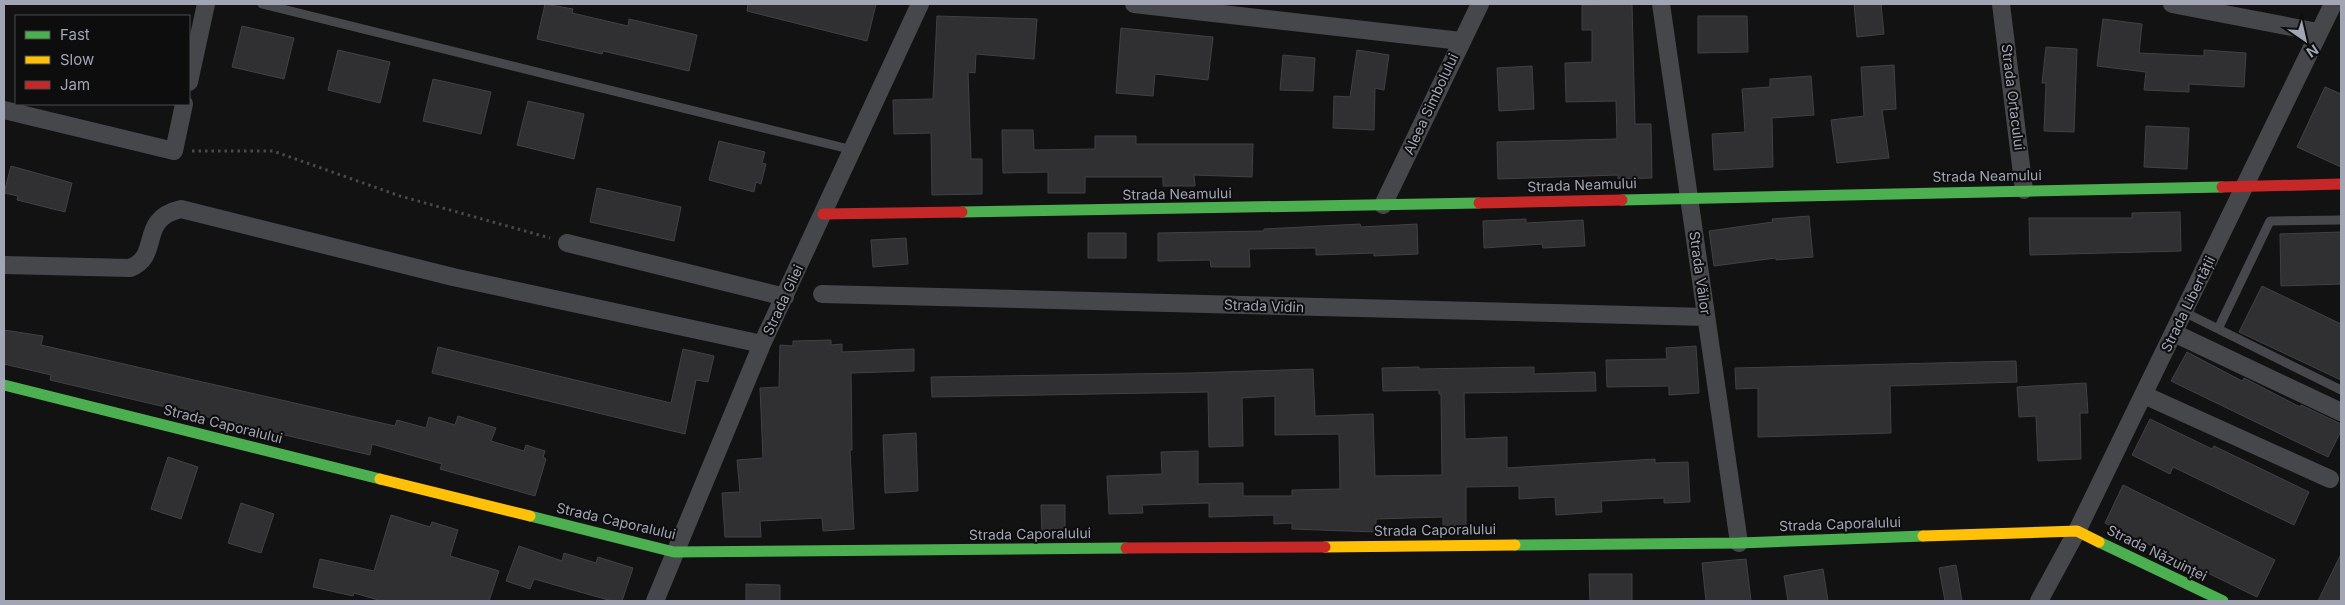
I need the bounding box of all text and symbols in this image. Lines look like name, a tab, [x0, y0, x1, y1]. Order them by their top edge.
legend	[15, 15, 190, 105]
north arrow	[2280, 15, 2330, 65]
text: Fast	[60, 25, 90, 44]
text: N	[2303, 41, 2322, 61]
street label: Strada Ortacului	[1999, 43, 2028, 151]
text: Slow	[60, 50, 94, 69]
street label: Aleea Simbolului	[1400, 51, 1461, 157]
text: Jam	[60, 75, 90, 94]
street label: Strada Neamului	[1932, 166, 2042, 185]
street label: Strada Neamului	[1527, 174, 1637, 195]
street label: Strada Neamului	[1122, 184, 1232, 203]
street label: Strada Văilor	[1686, 230, 1715, 316]
street label: Strada Libertății	[2157, 253, 2219, 355]
street label: Strada Gliei	[759, 262, 806, 338]
street label: Strada Vidin	[1224, 296, 1304, 315]
street label: Strada Caporalului	[162, 401, 284, 447]
street label: Strada Caporalului	[555, 499, 677, 543]
street label: Strada Caporalului	[1779, 513, 1901, 534]
street label: Strada Caporalului	[1374, 520, 1496, 539]
street label: Strada Năzuinței	[2104, 521, 2210, 585]
street label: Strada Caporalului	[969, 524, 1091, 543]

